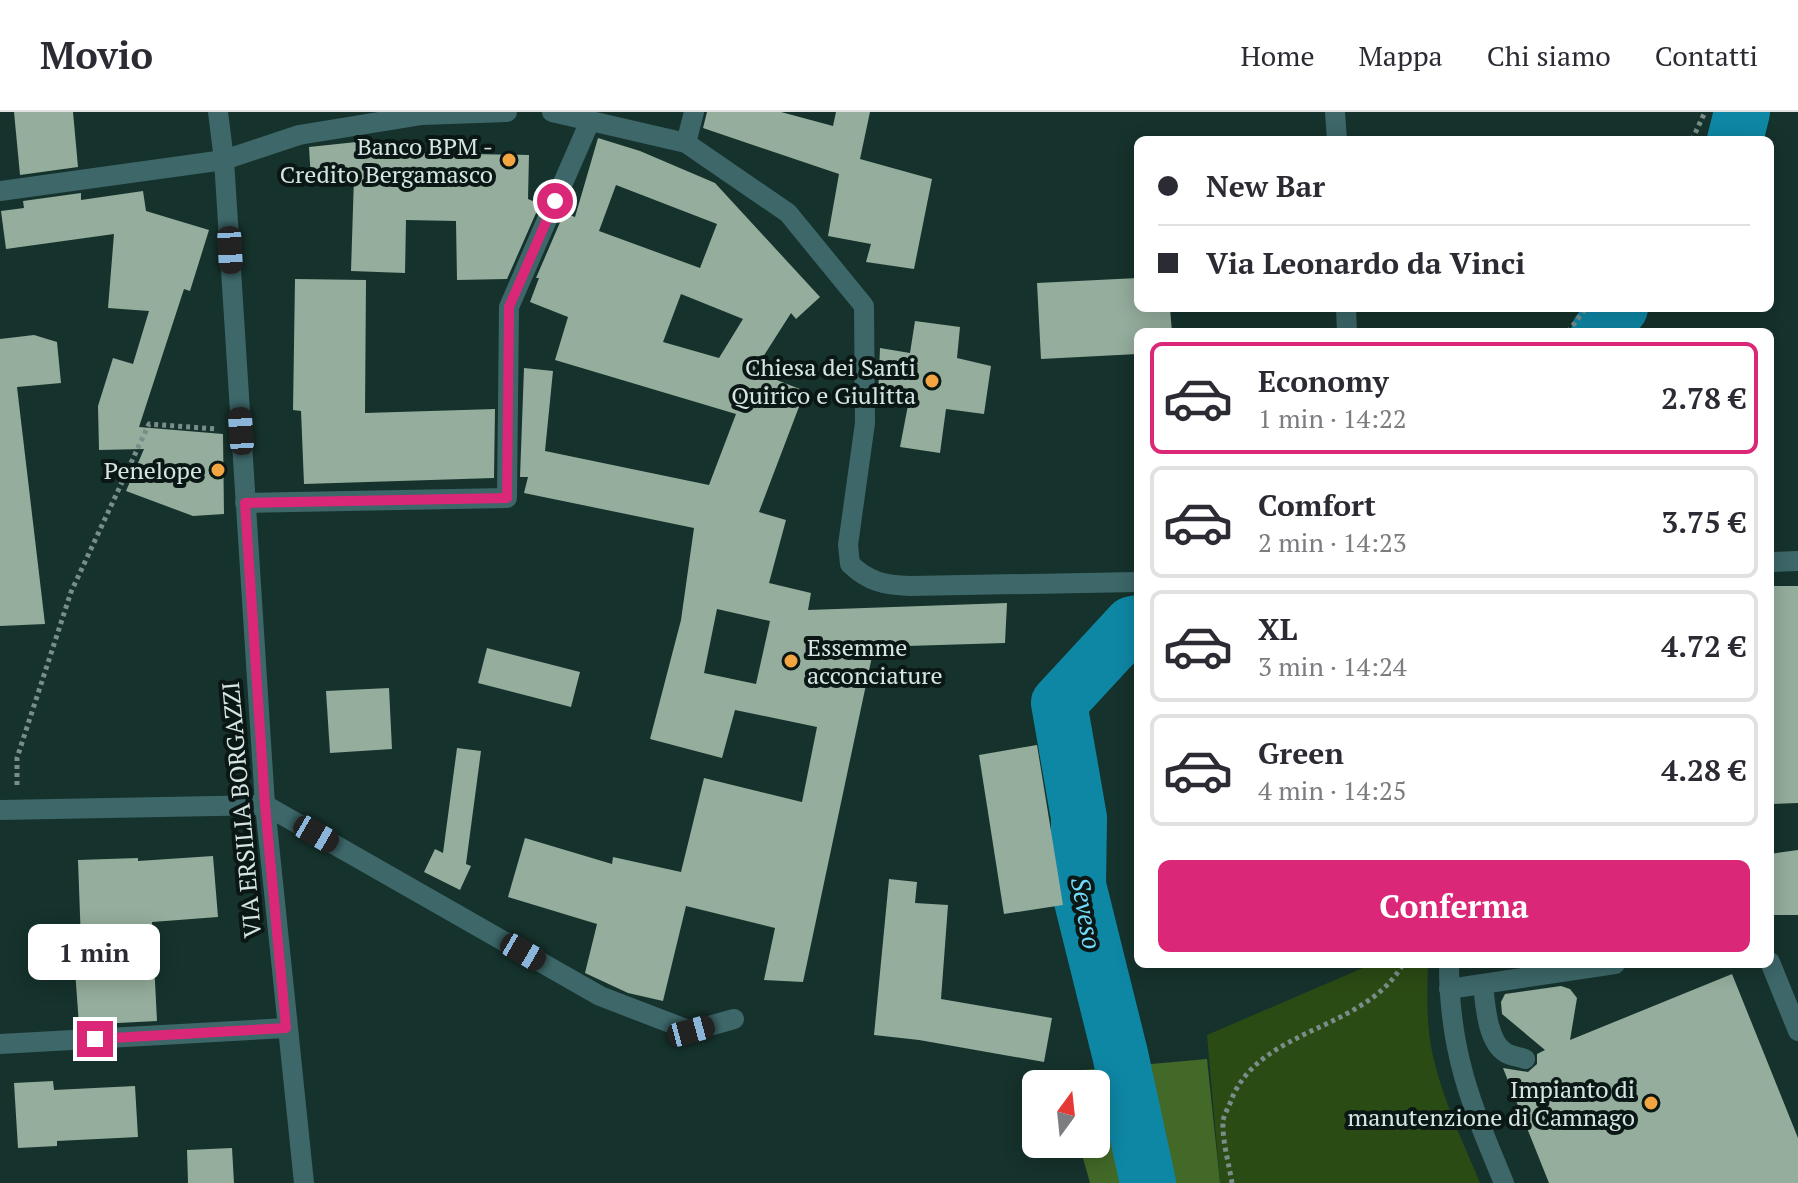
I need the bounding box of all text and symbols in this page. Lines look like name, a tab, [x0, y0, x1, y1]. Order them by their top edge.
text: Movio	[40, 30, 153, 80]
text: Home	[1240, 37, 1315, 74]
text: Mappa	[1359, 37, 1443, 74]
text: Chi siamo	[1487, 37, 1611, 74]
text: Contatti	[1655, 37, 1758, 74]
place label: Banco BPM - Credito Bergamasco	[280, 130, 493, 190]
marker: Banco BPM - Credito Bergamasco	[500, 151, 518, 169]
text: New Bar	[1206, 166, 1325, 206]
route start	[537, 183, 573, 219]
car	[217, 225, 243, 275]
text: Via Leonardo da Vinci	[1206, 243, 1525, 283]
place label: Chiesa dei Santi Quirico e Giulitta	[731, 351, 916, 411]
text: Economy	[1258, 361, 1389, 401]
icon: car	[1162, 362, 1234, 434]
marker: Chiesa dei Santi Quirico e Giulitta	[923, 372, 941, 390]
text: 2.78 €	[1661, 378, 1746, 418]
text: 1 min · 14:22	[1258, 401, 1407, 435]
car	[227, 406, 255, 456]
place label: Penelope	[104, 454, 202, 486]
marker: Penelope	[209, 461, 227, 479]
text: Comfort	[1258, 485, 1376, 525]
icon: car	[1162, 486, 1234, 558]
text: 3.75 €	[1661, 502, 1746, 542]
text: 2 min · 14:23	[1258, 525, 1407, 559]
text: XL	[1258, 609, 1297, 649]
icon: car	[1162, 610, 1234, 682]
text: 4.72 €	[1661, 626, 1746, 666]
place label: Essemme acconciature	[807, 631, 943, 691]
text: 3 min · 14:24	[1258, 649, 1407, 683]
marker: Essemme acconciature	[782, 652, 800, 670]
street label: VIA ERSILIA BORGAZZI	[214, 680, 268, 940]
text: Green	[1258, 733, 1344, 773]
icon: car	[1162, 734, 1234, 806]
text: 4.28 €	[1661, 750, 1746, 790]
text: 4 min · 14:25	[1258, 773, 1407, 807]
car	[289, 812, 343, 856]
button: Conferma	[1158, 860, 1750, 952]
water label: Seveso	[1064, 874, 1110, 952]
callout: 1 min	[29, 923, 161, 979]
car	[496, 930, 550, 974]
text: 1 min	[58, 935, 130, 969]
car	[665, 1013, 717, 1049]
route end	[77, 1021, 113, 1057]
north arrow	[1022, 1070, 1110, 1158]
map controls	[1022, 1070, 1110, 1158]
place label: Impianto di manutenzione di Camnago	[1348, 1073, 1635, 1133]
marker: Impianto di manutenzione di Camnago	[1642, 1094, 1660, 1112]

